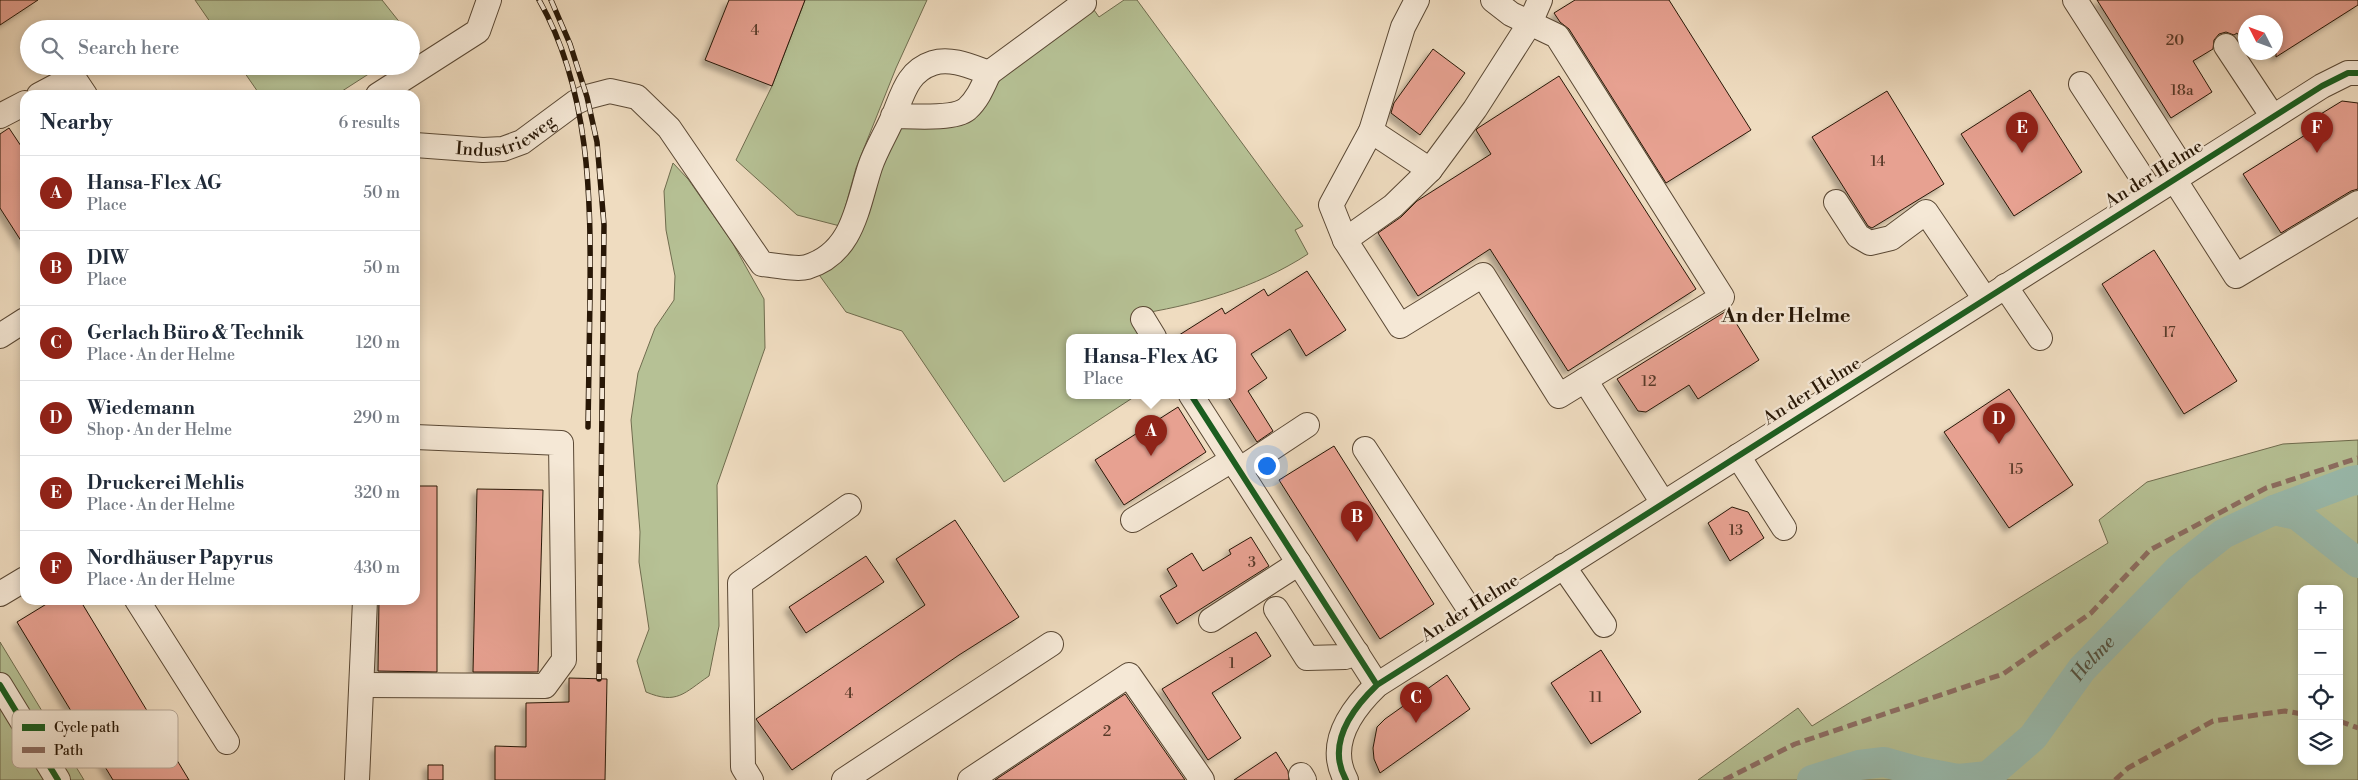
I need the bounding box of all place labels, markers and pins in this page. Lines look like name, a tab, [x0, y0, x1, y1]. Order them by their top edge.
pin: E	[2006, 112, 2038, 153]
pin: F	[2301, 112, 2333, 153]
pin: D	[1983, 403, 2015, 444]
pin: A	[1135, 415, 1167, 456]
pin: B	[1341, 501, 1373, 542]
pin: C	[1400, 682, 1432, 723]

